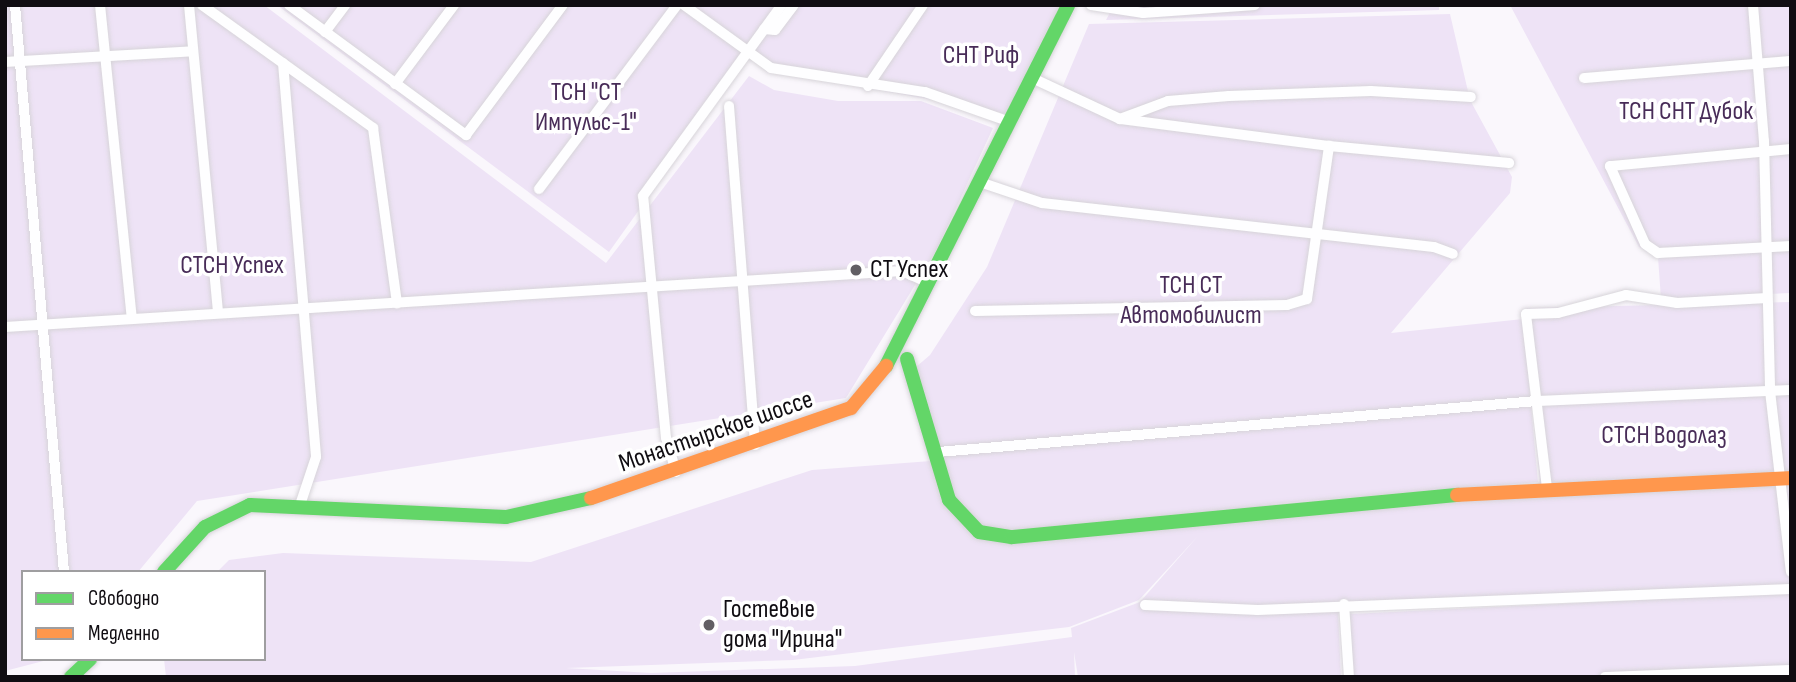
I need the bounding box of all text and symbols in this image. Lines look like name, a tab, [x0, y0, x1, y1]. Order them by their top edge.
park label: СНТ Риф	[943, 40, 1019, 72]
park label: ТСН "СТ Импульс-1"	[535, 77, 637, 138]
park label: ТСН СНТ Дубок	[1619, 96, 1753, 128]
park label: СТСН Успех	[180, 250, 284, 282]
place label: СТ Успех	[870, 254, 948, 286]
marker: СТ Успех	[848, 262, 864, 278]
park label: ТСН СТ Автомобилист	[1120, 270, 1262, 332]
street label: Монастырское шоссе	[615, 384, 817, 480]
park label: СТСН Водолаз	[1601, 420, 1727, 452]
legend	[21, 570, 266, 661]
text: Свободно	[88, 586, 159, 611]
place label: Гостевые дома "Ирина"	[723, 594, 842, 656]
marker: Гостевые дома "Ирина"	[701, 617, 717, 633]
text: Медленно	[88, 621, 160, 646]

